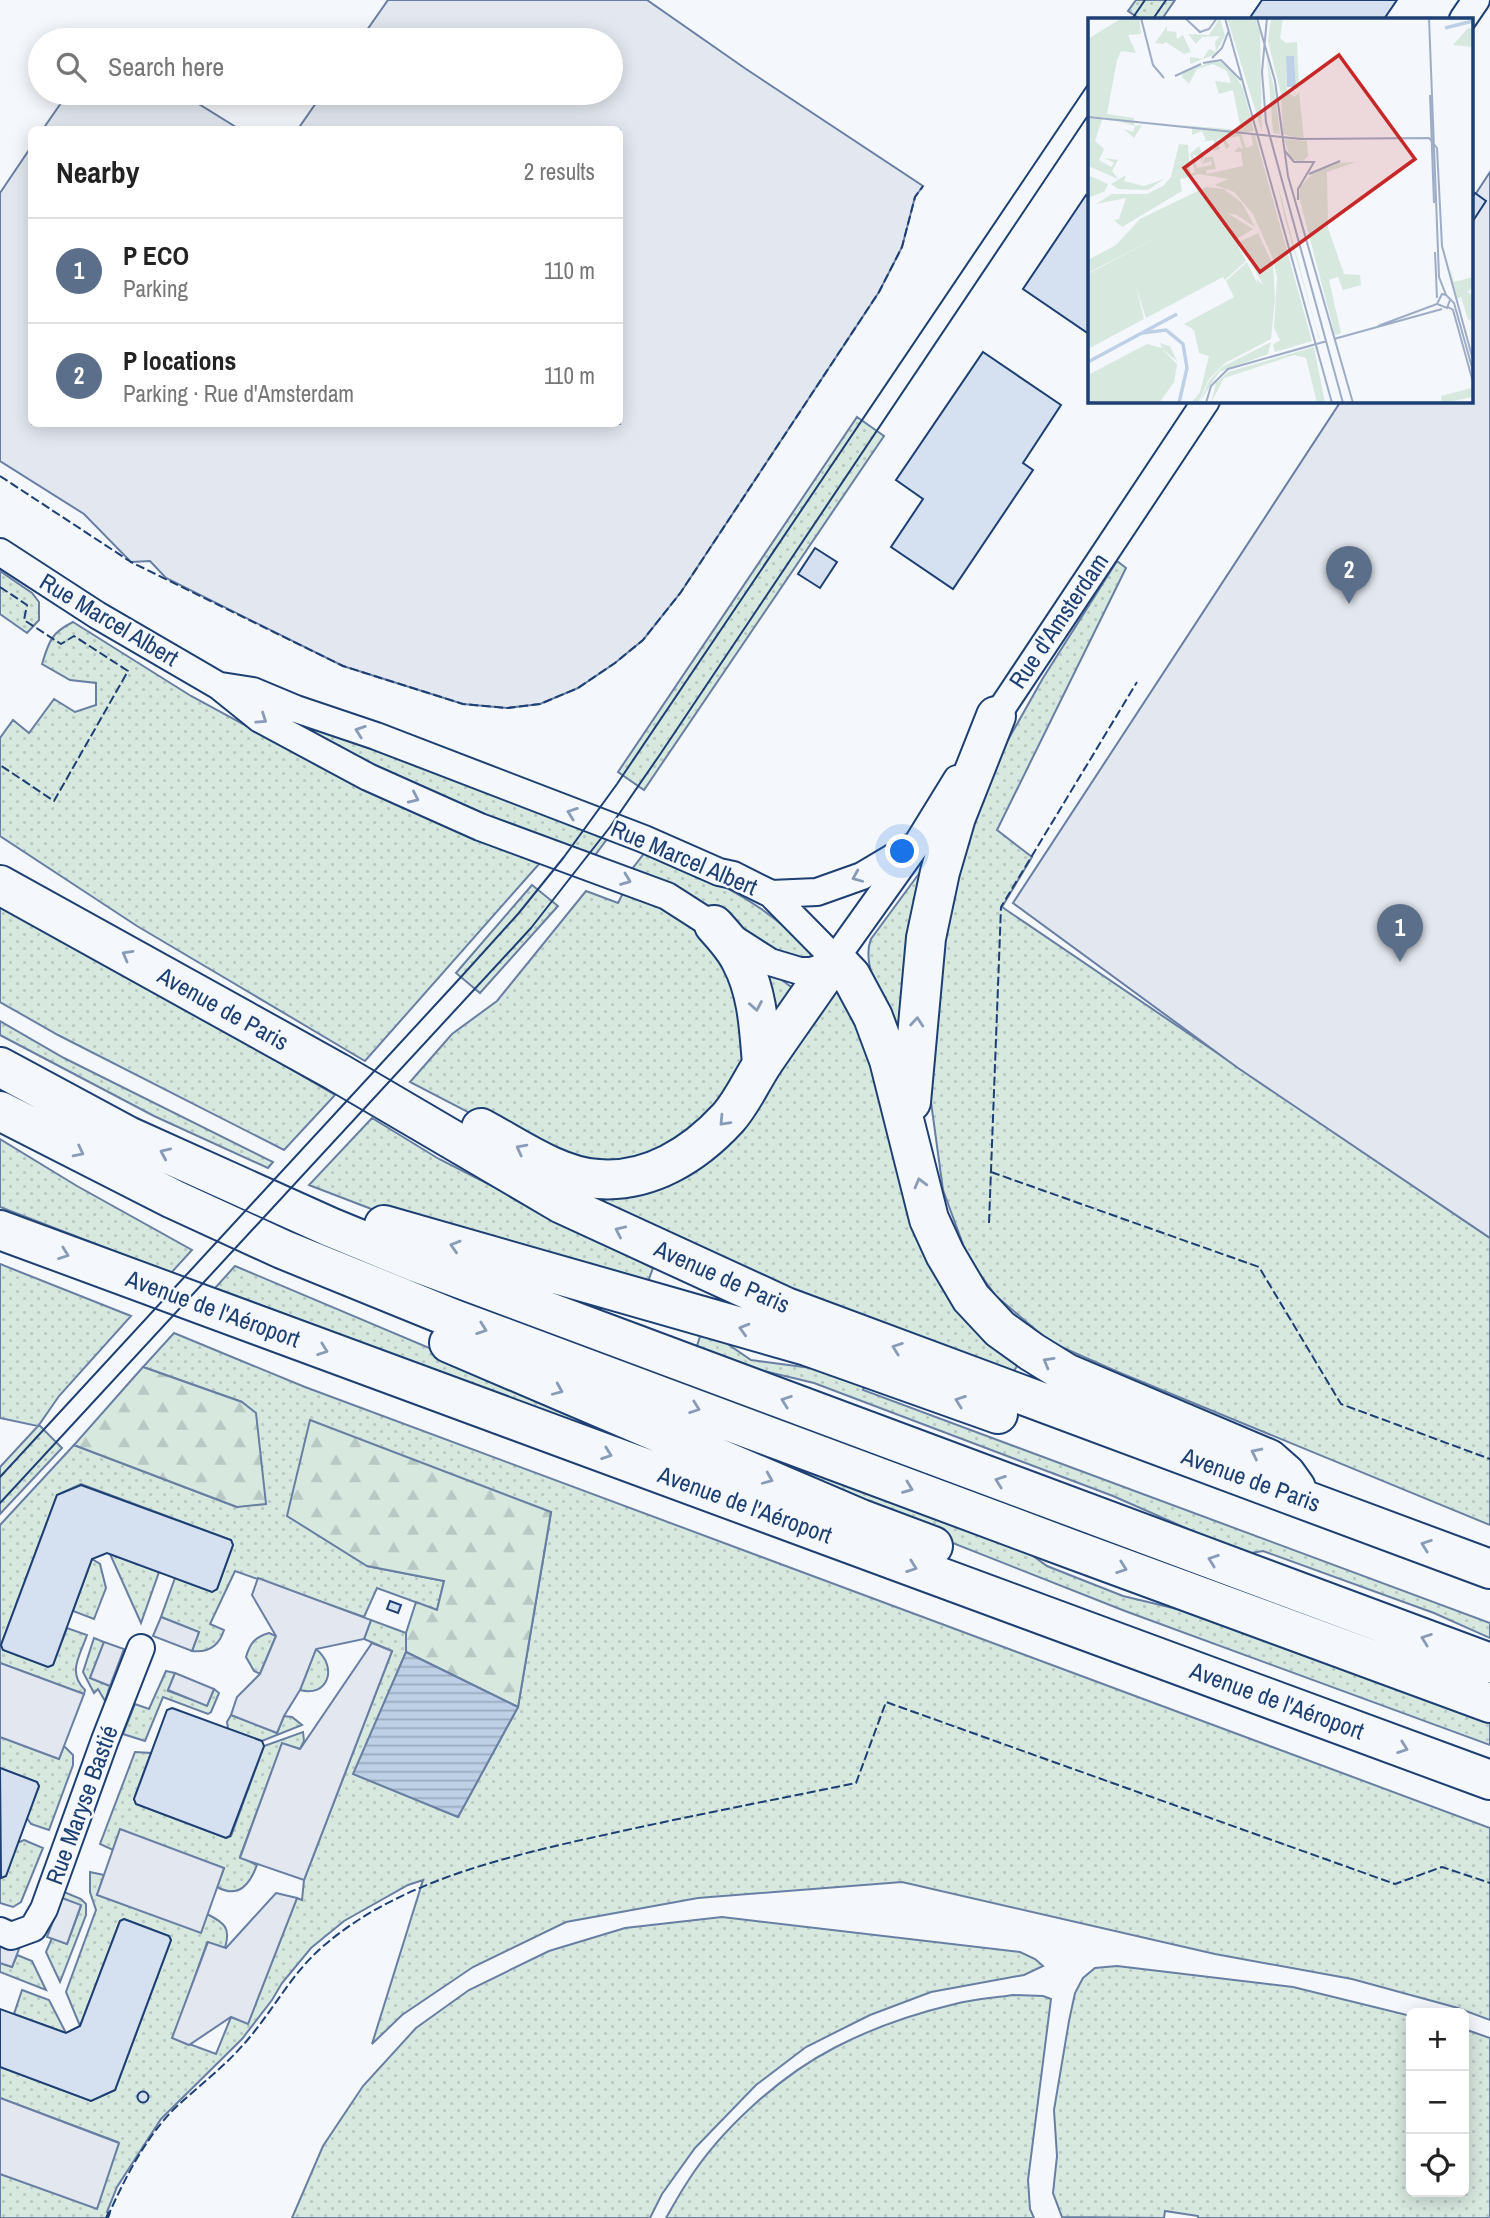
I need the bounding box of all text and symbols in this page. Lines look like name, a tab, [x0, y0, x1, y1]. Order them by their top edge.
inset map	[1088, 18, 1472, 402]
search box	[28, 28, 623, 105]
icon: search	[52, 48, 90, 86]
text: Search here	[108, 49, 224, 84]
text: Nearby	[56, 152, 139, 192]
text: 2 results	[524, 156, 595, 187]
text: P ECO	[123, 238, 189, 273]
text: 1	[74, 255, 84, 286]
text: 110 m	[544, 255, 595, 286]
text: Parking	[123, 273, 188, 304]
text: P locations	[123, 343, 236, 378]
text: 2	[74, 360, 84, 391]
text: 110 m	[544, 360, 595, 391]
text: Parking · Rue d'Amsterdam	[123, 378, 354, 409]
street label: Rue d'Amsterdam	[1001, 546, 1115, 694]
pin: 2	[1326, 546, 1372, 604]
street label: Rue Marcel Albert	[34, 565, 185, 673]
one-way arrow	[254, 711, 267, 724]
one-way arrow	[355, 724, 367, 739]
one-way arrow	[407, 790, 419, 804]
one-way arrow	[567, 807, 579, 821]
street label: Rue Marcel Albert	[606, 812, 763, 903]
your location	[885, 834, 919, 868]
one-way arrow	[852, 869, 864, 883]
one-way arrow	[619, 872, 632, 886]
pin: 1	[1377, 904, 1423, 962]
one-way arrow	[122, 950, 134, 963]
street label: Avenue de Paris	[151, 958, 295, 1057]
one-way arrow	[747, 1000, 762, 1012]
one-way arrow	[909, 1017, 924, 1028]
one-way arrow	[720, 1113, 732, 1126]
one-way arrow	[72, 1143, 84, 1157]
one-way arrow	[516, 1144, 528, 1158]
one-way arrow	[160, 1147, 172, 1161]
one-way arrow	[914, 1177, 928, 1189]
one-way arrow	[615, 1225, 627, 1239]
street label: Avenue de Paris	[649, 1232, 795, 1320]
one-way arrow	[449, 1240, 461, 1255]
one-way arrow	[58, 1246, 70, 1260]
street label: Avenue de l'Aéroport	[121, 1261, 305, 1355]
one-way arrow	[476, 1321, 488, 1335]
one-way arrow	[738, 1322, 750, 1337]
one-way arrow	[317, 1342, 329, 1356]
one-way arrow	[891, 1343, 903, 1357]
one-way arrow	[1042, 1357, 1055, 1370]
one-way arrow	[552, 1381, 564, 1395]
one-way arrow	[781, 1395, 793, 1409]
one-way arrow	[954, 1395, 966, 1409]
one-way arrow	[689, 1400, 701, 1414]
street label: Avenue de Paris	[1177, 1439, 1325, 1519]
one-way arrow	[600, 1446, 612, 1460]
one-way arrow	[1251, 1447, 1263, 1461]
street label: Avenue de l'Aéroport	[653, 1457, 837, 1551]
one-way arrow	[760, 1471, 773, 1485]
one-way arrow	[994, 1475, 1006, 1489]
one-way arrow	[902, 1480, 914, 1494]
one-way arrow	[1421, 1540, 1433, 1554]
one-way arrow	[1207, 1554, 1219, 1568]
one-way arrow	[906, 1558, 918, 1572]
one-way arrow	[1115, 1559, 1127, 1573]
one-way arrow	[1420, 1633, 1432, 1647]
street label: Avenue de l'Aéroport	[1185, 1653, 1369, 1747]
street label: Rue Maryse Bastié	[37, 1721, 125, 1889]
one-way arrow	[1396, 1739, 1408, 1753]
map controls	[1406, 2008, 1469, 2197]
button: +	[1406, 2008, 1469, 2071]
button: −	[1406, 2071, 1469, 2134]
button: locate	[1406, 2134, 1469, 2197]

